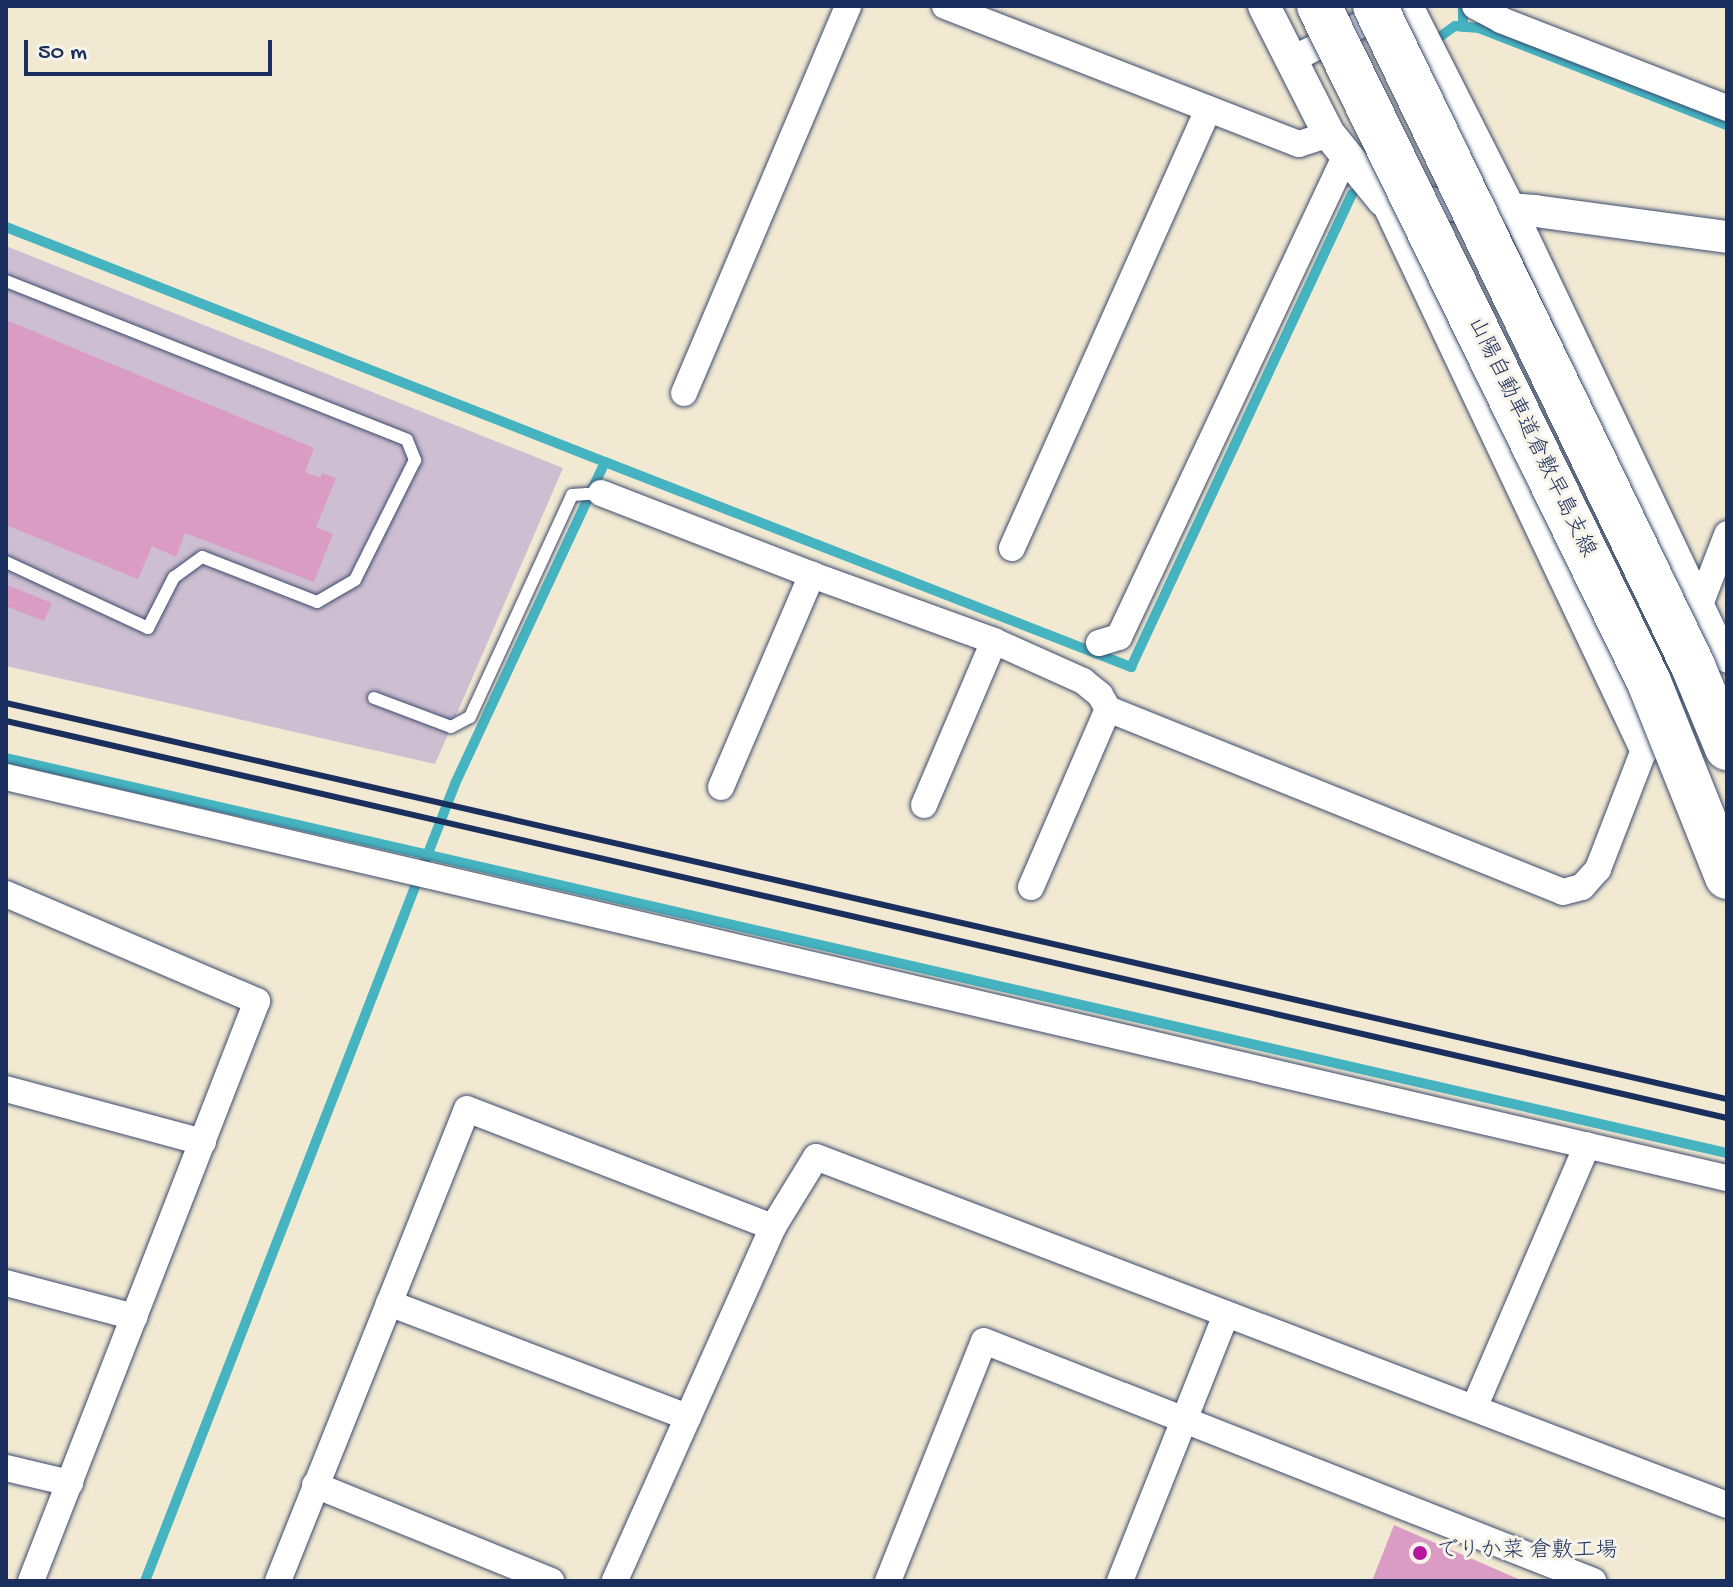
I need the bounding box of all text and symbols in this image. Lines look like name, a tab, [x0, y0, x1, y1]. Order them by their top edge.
scale bar	[28, 24, 276, 74]
text: 50 m	[38, 39, 87, 68]
street label: 山陽自動車道倉敷早島支線	[1460, 314, 1600, 562]
place label: でりか菜 倉敷工場	[1436, 1540, 1617, 1566]
marker: でりか菜 倉敷工場	[1411, 1544, 1429, 1562]

